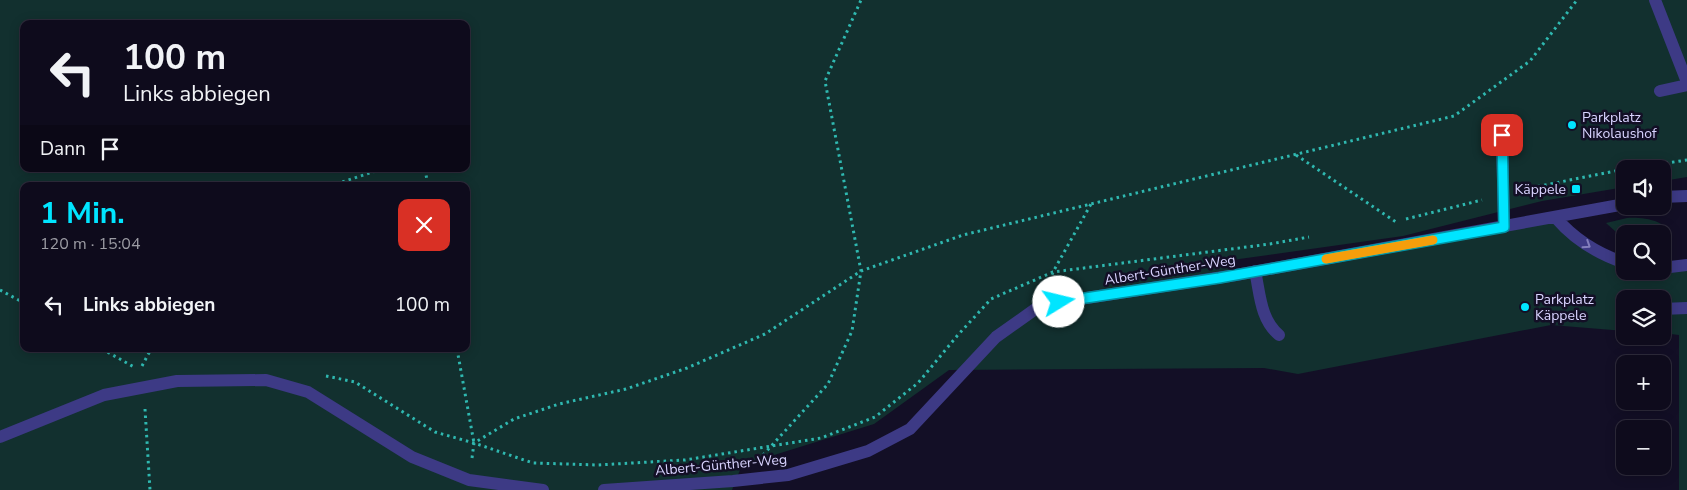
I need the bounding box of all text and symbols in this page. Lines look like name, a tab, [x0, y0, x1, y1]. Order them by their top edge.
text: 100 m	[123, 34, 226, 81]
icon: left	[40, 40, 105, 105]
text: Links abbiegen	[123, 79, 271, 109]
place label: Parkplatz Nikolaushof	[1582, 108, 1657, 143]
pin	[1481, 114, 1523, 156]
marker: Parkplatz Nikolaushof	[1566, 119, 1578, 131]
icon: arrive	[1488, 121, 1516, 149]
icon: arrive	[96, 135, 124, 163]
text: Dann	[40, 136, 86, 162]
map controls	[1616, 160, 1671, 475]
button: sound	[1616, 160, 1671, 215]
place label: Käppele	[1515, 180, 1566, 199]
marker: Käppele	[1570, 183, 1582, 195]
text: 1 Min.	[40, 193, 125, 234]
button: close	[398, 199, 450, 251]
button: search	[1616, 225, 1671, 280]
text: 120 m · 15:04	[40, 233, 141, 255]
one-way arrow	[1581, 239, 1591, 248]
street label: Albert-Günther-Weg	[1103, 250, 1237, 290]
position arrow	[1032, 275, 1084, 327]
place label: Parkplatz Käppele	[1535, 290, 1595, 325]
button: layers	[1616, 290, 1671, 345]
icon: left	[40, 291, 68, 319]
text: Links abbiegen	[83, 292, 215, 318]
text: 100 m	[395, 292, 450, 318]
marker: Parkplatz Käppele	[1519, 301, 1531, 313]
button: +	[1616, 355, 1671, 410]
button: −	[1616, 420, 1671, 475]
street label: Albert-Günther-Weg	[654, 450, 788, 480]

